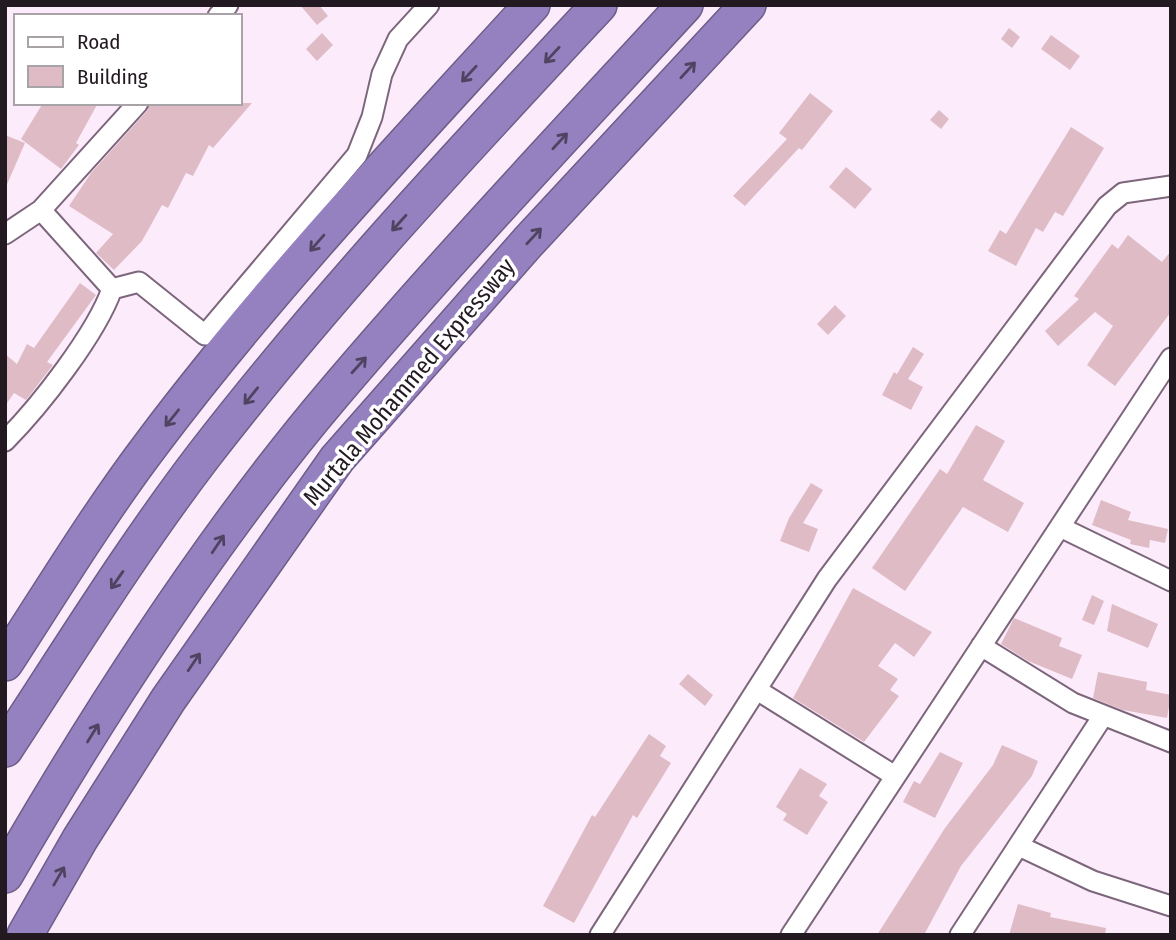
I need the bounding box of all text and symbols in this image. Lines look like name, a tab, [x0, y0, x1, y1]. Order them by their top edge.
legend	[14, 14, 242, 105]
text: Road	[77, 29, 121, 55]
one-way arrow	[544, 46, 561, 63]
one-way arrow	[680, 62, 697, 79]
text: Building	[77, 64, 148, 90]
one-way arrow	[461, 65, 478, 82]
one-way arrow	[552, 132, 568, 150]
one-way arrow	[391, 214, 407, 232]
one-way arrow	[525, 228, 542, 245]
one-way arrow	[309, 234, 325, 252]
street label: Murtala Mohammed Expressway	[297, 253, 521, 511]
one-way arrow	[351, 356, 367, 374]
one-way arrow	[244, 387, 259, 405]
one-way arrow	[165, 408, 180, 427]
one-way arrow	[211, 535, 226, 554]
one-way arrow	[110, 570, 124, 589]
one-way arrow	[187, 653, 201, 673]
one-way arrow	[86, 724, 100, 744]
one-way arrow	[52, 866, 66, 886]

